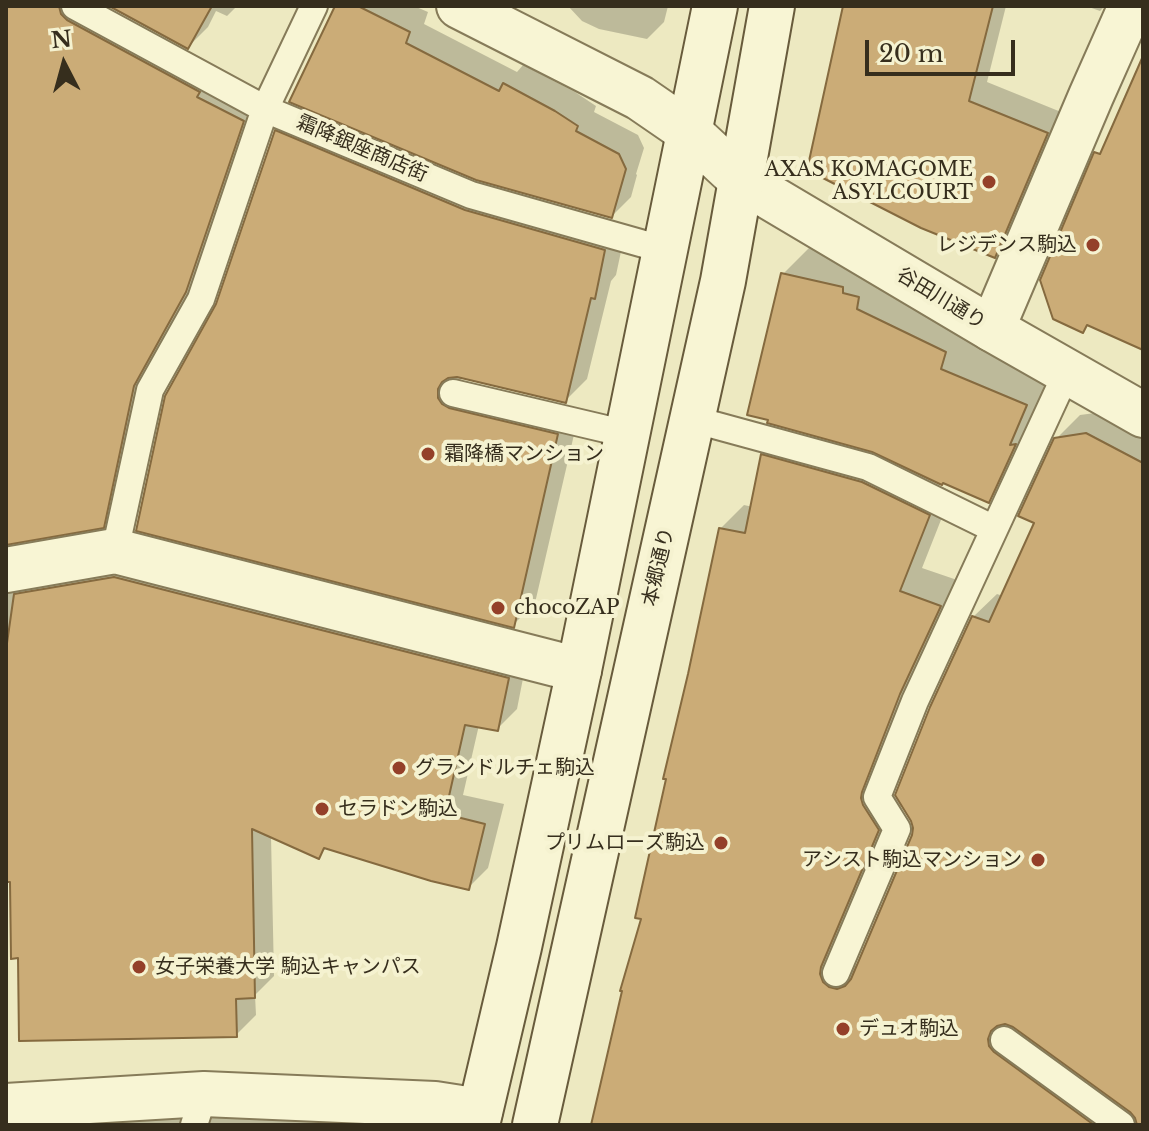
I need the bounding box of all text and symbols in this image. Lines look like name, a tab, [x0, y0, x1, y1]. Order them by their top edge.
north arrow	[24, 24, 104, 104]
scale bar	[869, 24, 1019, 74]
text: N	[50, 25, 73, 54]
text: 20 m	[879, 39, 944, 68]
street label: 霜降銀座商店街	[293, 111, 431, 187]
place label: AXAS KOMAGOME ASYLCOURT	[765, 158, 973, 205]
marker: AXAS KOMAGOME ASYLCOURT	[980, 173, 998, 191]
place label: レジデンス駒込	[937, 233, 1077, 257]
marker: レジデンス駒込	[1084, 236, 1102, 254]
street label: 谷田川通り	[892, 263, 990, 335]
place label: 霜降橋マンション	[444, 442, 604, 466]
marker: 霜降橋マンション	[419, 445, 437, 463]
street label: 本郷通り	[638, 525, 680, 609]
place label: chocoZAP	[514, 596, 619, 620]
marker: chocoZAP	[489, 599, 507, 617]
place label: グランドルチェ駒込	[415, 756, 595, 780]
marker: グランドルチェ駒込	[390, 759, 408, 777]
place label: セラドン駒込	[338, 797, 458, 821]
marker: セラドン駒込	[313, 800, 331, 818]
place label: プリムローズ駒込	[545, 831, 705, 855]
marker: プリムローズ駒込	[712, 834, 730, 852]
place label: アシスト駒込マンション	[802, 848, 1022, 872]
marker: アシスト駒込マンション	[1029, 851, 1047, 869]
place label: 女子栄養大学 駒込キャンパス	[155, 955, 421, 979]
marker: 女子栄養大学 駒込キャンパス	[130, 958, 148, 976]
place label: デュオ駒込	[859, 1017, 959, 1041]
marker: デュオ駒込	[834, 1020, 852, 1038]

